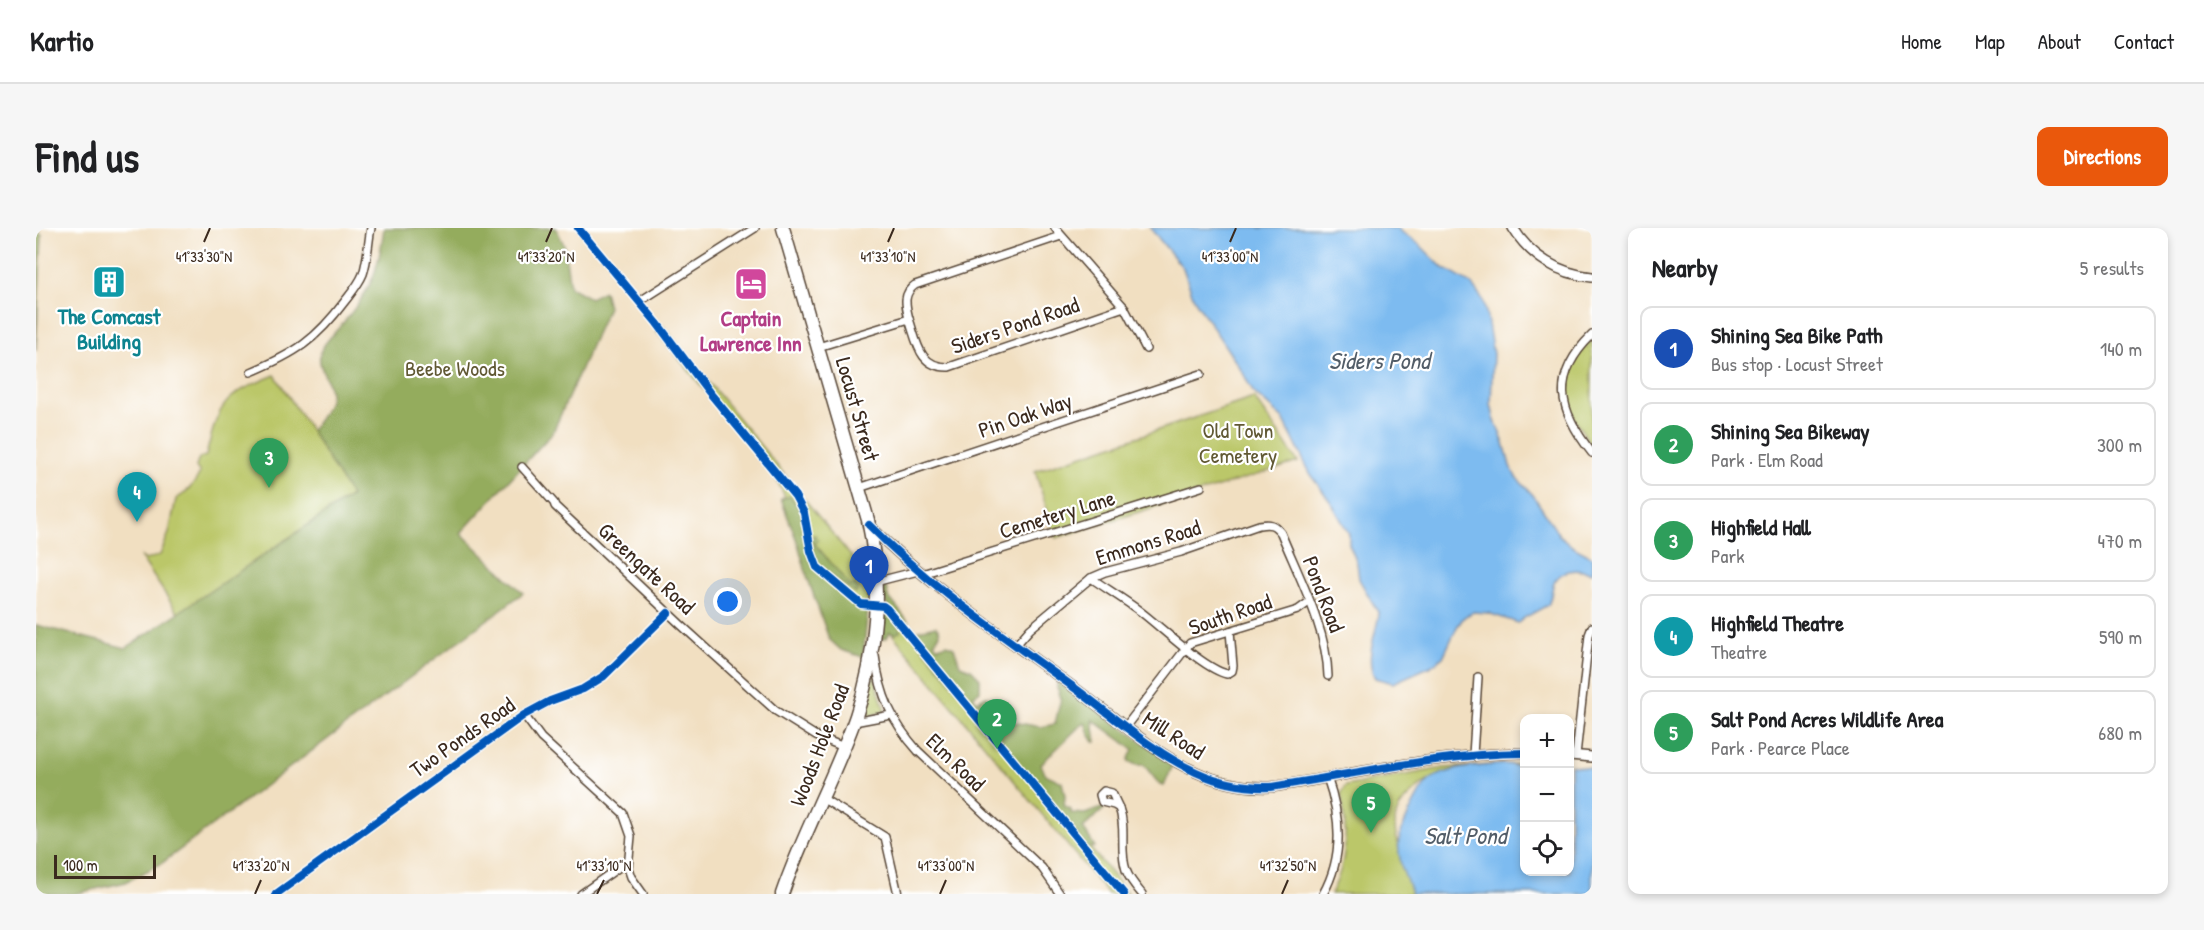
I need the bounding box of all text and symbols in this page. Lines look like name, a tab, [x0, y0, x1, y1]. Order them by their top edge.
text: Kartio	[30, 22, 94, 60]
text: Home	[1901, 27, 1942, 56]
text: Map	[1975, 27, 2005, 56]
text: About	[2038, 27, 2081, 56]
text: Contact	[2114, 27, 2174, 56]
button: Directions	[2037, 127, 2168, 186]
text: Find us	[36, 128, 139, 185]
text: 41°33'30"N	[176, 246, 232, 267]
text: 41°33'20"N	[518, 246, 574, 267]
text: 41°33'10"N	[860, 246, 916, 267]
text: 41°33'00"N	[1202, 246, 1258, 267]
text: Nearby	[1652, 250, 1718, 285]
text: 5 results	[2080, 254, 2144, 281]
building icon: The Comcast Building	[91, 264, 127, 300]
hotel icon: Captain Lawrence Inn	[733, 266, 769, 302]
street label: Siders Pond Road	[947, 289, 1083, 361]
place label: The Comcast Building	[57, 301, 162, 357]
place label: Captain Lawrence Inn	[700, 303, 802, 358]
text: Shining Sea Bike Path	[1711, 320, 1883, 350]
text: 1	[1670, 335, 1677, 362]
text: 140 m	[2100, 335, 2142, 362]
water label: Siders Pond	[1329, 344, 1433, 376]
text: Bus stop · Locust Street	[1711, 350, 1883, 377]
park label: Beebe Woods	[405, 353, 505, 383]
street label: Locust Street	[829, 354, 887, 465]
street label: Pin Oak Way	[974, 385, 1076, 445]
park label: Old Town Cemetery	[1199, 415, 1277, 470]
text: Shining Sea Bikeway	[1711, 416, 1870, 446]
text: 2	[1669, 431, 1678, 458]
text: 300 m	[2097, 431, 2142, 458]
pin: 3	[250, 438, 288, 488]
text: Park · Elm Road	[1711, 446, 1823, 473]
pin: 4	[118, 472, 156, 522]
street label: Cemetery Lane	[996, 482, 1119, 546]
street label: Emmons Road	[1092, 512, 1204, 572]
text: Highfield Hall	[1711, 512, 1811, 542]
street label: Greengate Road	[592, 515, 702, 621]
text: 3	[1669, 527, 1678, 554]
text: 470 m	[2097, 527, 2142, 554]
text: Park	[1711, 542, 1744, 569]
pin: 1	[850, 546, 888, 596]
street label: Pond Road	[1296, 552, 1352, 637]
street label: South Road	[1185, 586, 1276, 642]
your location	[713, 587, 742, 616]
text: Highfield Theatre	[1711, 608, 1844, 638]
text: 4	[1670, 623, 1677, 650]
text: 590 m	[2099, 623, 2142, 650]
text: Theatre	[1711, 638, 1767, 665]
street label: Woods Hole Road	[782, 679, 856, 810]
street label: Two Ponds Road	[403, 689, 521, 784]
pin: 2	[978, 700, 1016, 749]
street label: Mill Road	[1137, 704, 1211, 766]
text: Salt Pond Acres Wildlife Area	[1711, 704, 1943, 734]
map controls	[1520, 714, 1574, 876]
button: +	[1520, 714, 1574, 768]
text: 5	[1669, 719, 1678, 746]
text: 680 m	[2098, 719, 2142, 746]
street label: Elm Road	[920, 726, 992, 798]
text: Park · Pearce Place	[1711, 734, 1850, 761]
button: −	[1520, 768, 1574, 822]
pin: 5	[1352, 784, 1390, 833]
water label: Salt Pond	[1424, 819, 1510, 851]
button: locate	[1520, 822, 1574, 876]
scale bar	[54, 852, 156, 880]
text: 100 m	[63, 854, 98, 876]
text: 41°33'20"N	[233, 855, 289, 876]
text: 41°33'10"N	[576, 855, 632, 876]
text: 41°33'00"N	[918, 855, 974, 876]
text: 41°32'50"N	[1260, 855, 1316, 876]

